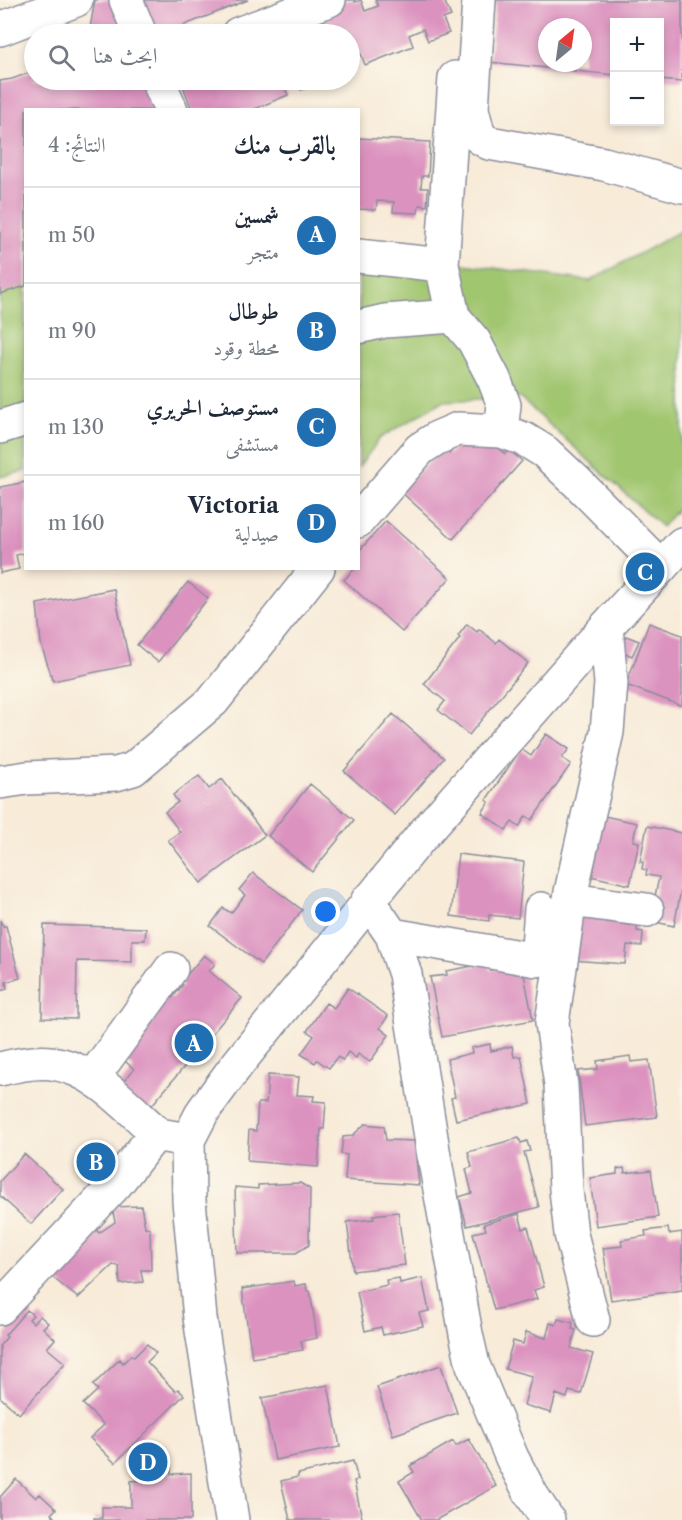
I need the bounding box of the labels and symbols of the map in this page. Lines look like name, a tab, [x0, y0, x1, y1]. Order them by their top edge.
north arrow	[538, 18, 592, 72]
pin: C	[626, 550, 664, 594]
your location	[311, 897, 340, 926]
pin: A	[174, 1020, 214, 1066]
pin: B	[76, 1140, 116, 1184]
pin: D	[128, 1440, 168, 1484]

